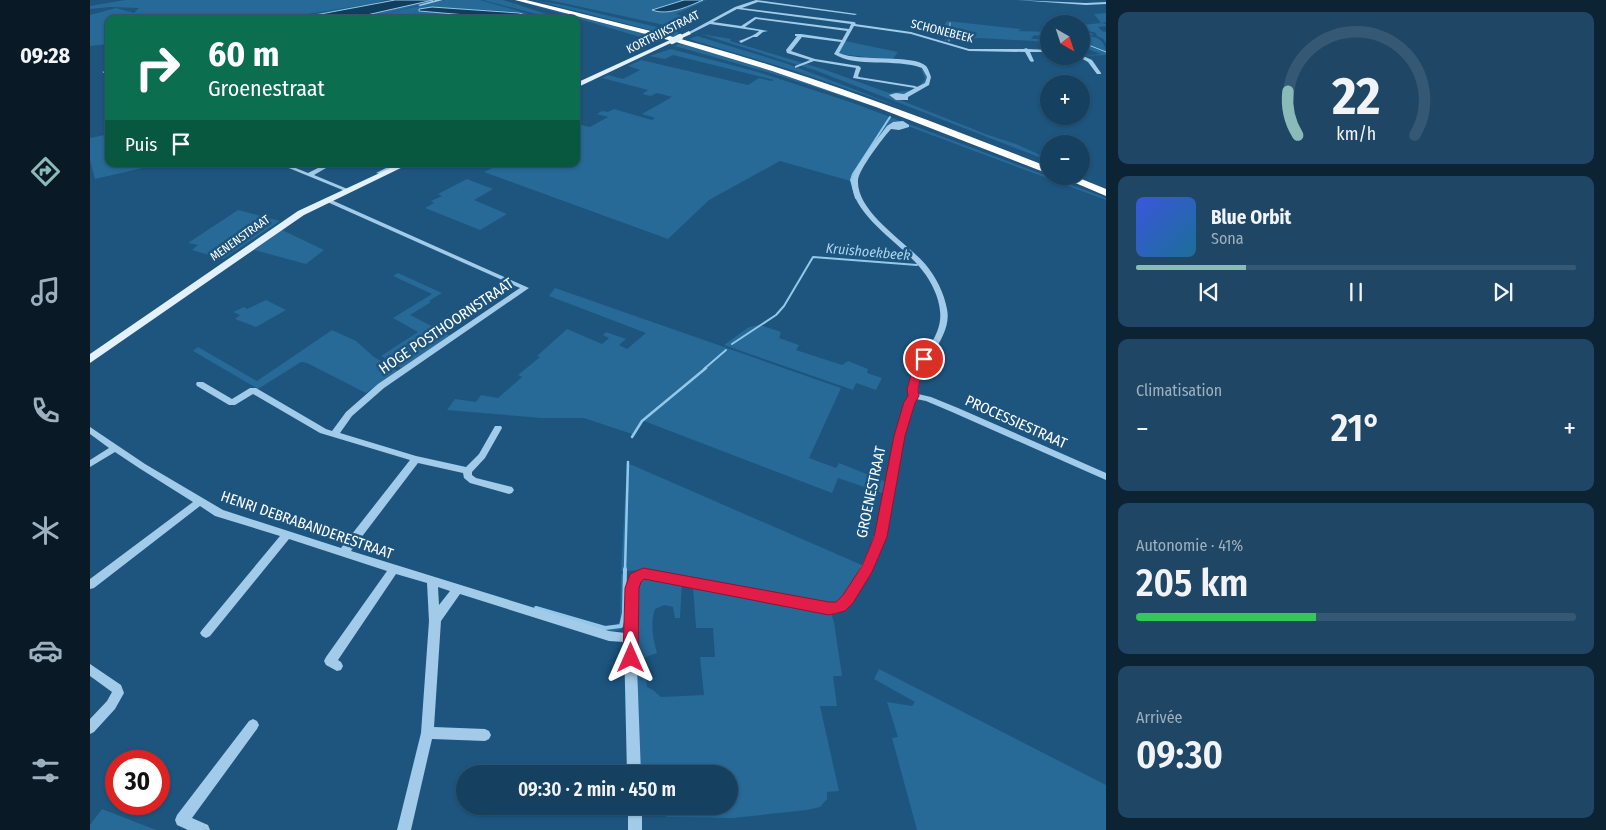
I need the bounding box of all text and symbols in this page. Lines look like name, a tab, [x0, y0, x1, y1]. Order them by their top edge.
street label: KORTRIJKSTRAAT	[624, 7, 702, 56]
north arrow	[1040, 15, 1090, 65]
map controls	[1040, 15, 1090, 185]
street label: SCHONEBEEK	[909, 16, 975, 46]
text: 60 m	[208, 33, 279, 75]
icon: right	[125, 35, 190, 100]
text: 09:28	[20, 42, 70, 69]
text: 22	[1331, 65, 1380, 128]
text: Groenestraat	[208, 75, 325, 102]
button: +	[1040, 75, 1090, 125]
text: km/h	[1336, 123, 1376, 145]
icon: arrive	[167, 130, 195, 158]
text: Puis	[125, 133, 157, 156]
button: −	[1040, 135, 1090, 185]
icon: directions	[28, 154, 63, 189]
text: Blue Orbit	[1211, 206, 1291, 229]
street label: MENENSTRAAT	[207, 212, 273, 264]
text: Sona	[1211, 229, 1244, 248]
water label: Kruishoekbeek	[825, 240, 911, 264]
icon: music	[28, 274, 63, 309]
street label: HOGE POSTHOORNSTRAAT	[375, 274, 517, 378]
icon: previous	[1195, 278, 1223, 306]
icon: pause	[1342, 278, 1370, 306]
icon: next	[1489, 278, 1517, 306]
pin	[903, 338, 945, 380]
icon: arrive	[910, 345, 938, 373]
text: Climatisation	[1136, 381, 1222, 400]
street label: PROCESSIESTRAAT	[962, 392, 1070, 453]
icon: phone	[28, 393, 63, 428]
text: 21°	[1331, 405, 1381, 451]
text: −	[1136, 412, 1149, 445]
text: +	[1563, 412, 1576, 445]
street label: GROENESTRAAT	[852, 444, 890, 540]
street label: HENRI DEBRABANDERESTRAAT	[218, 487, 396, 563]
icon: climate	[28, 513, 63, 548]
text: Autonomie · 41%	[1136, 536, 1243, 555]
text: 205 km	[1136, 560, 1248, 606]
position arrow	[604, 631, 656, 683]
icon: car	[28, 633, 63, 668]
text: Arrivée	[1136, 708, 1182, 727]
text: 09:30	[1136, 732, 1223, 778]
speed limit sign: 30	[105, 750, 170, 815]
icon: filters	[28, 753, 63, 788]
text: 09:30 · 2 min · 450 m	[518, 778, 676, 801]

